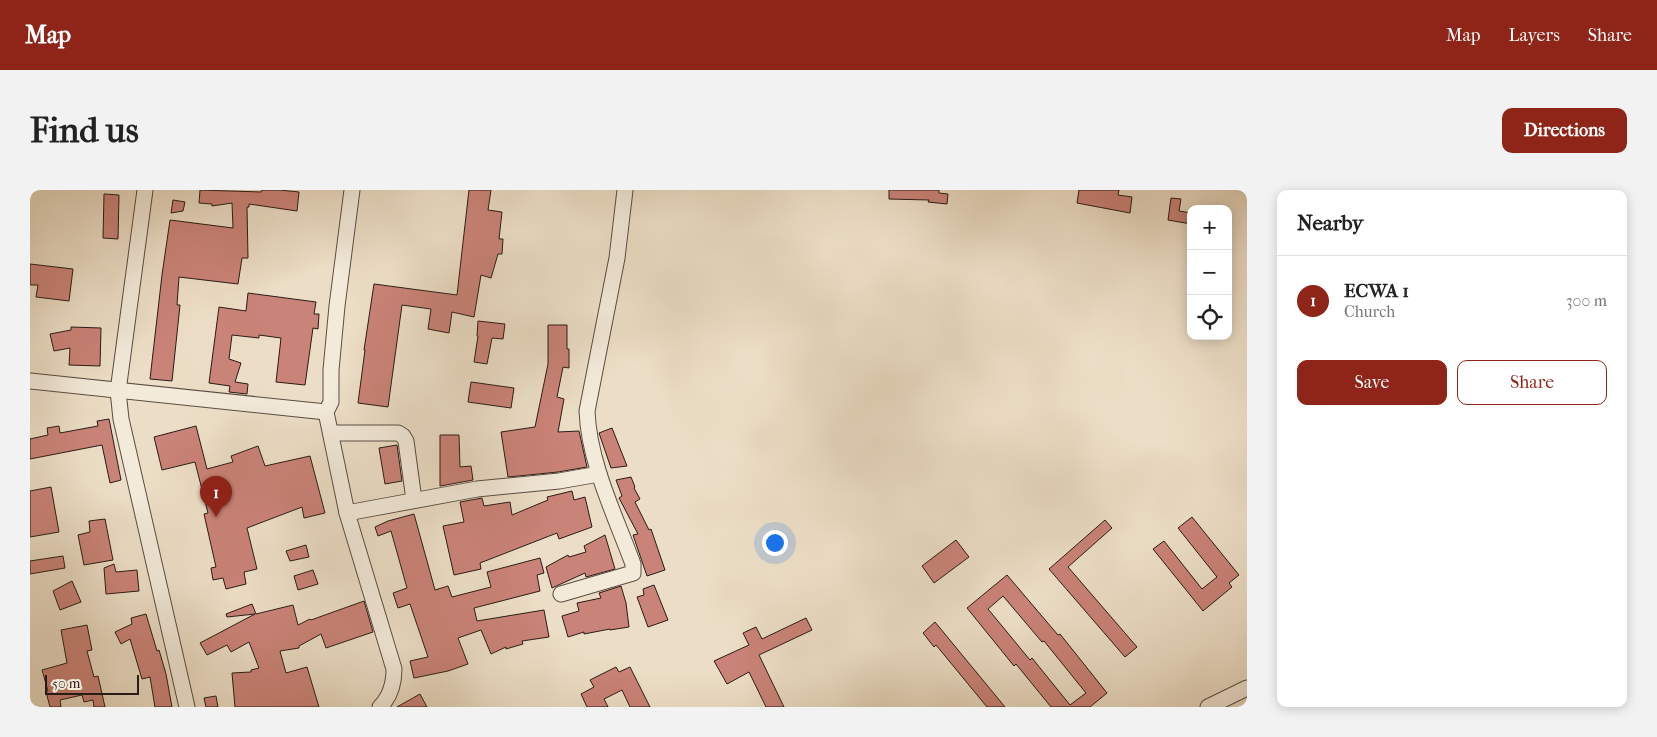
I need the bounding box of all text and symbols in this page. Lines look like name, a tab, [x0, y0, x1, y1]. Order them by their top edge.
text: Map	[25, 21, 71, 49]
text: Map	[1446, 25, 1480, 46]
text: Layers	[1508, 25, 1560, 46]
text: Share	[1588, 25, 1632, 46]
button: Directions	[1502, 108, 1627, 153]
text: Find us	[30, 110, 139, 151]
map controls	[1187, 205, 1232, 340]
button: +	[1187, 205, 1232, 250]
text: Nearby	[1297, 211, 1363, 235]
button: −	[1187, 250, 1232, 295]
text: ECWA 1	[1344, 280, 1409, 302]
text: 1	[1310, 291, 1316, 310]
text: 300 m	[1566, 291, 1607, 310]
button: locate	[1187, 295, 1232, 340]
text: Church	[1344, 302, 1395, 321]
button: Save	[1297, 360, 1447, 405]
button: Share	[1457, 360, 1607, 405]
pin: 1	[200, 476, 232, 517]
your location	[762, 530, 788, 556]
scale bar	[45, 672, 139, 695]
text: 50 m	[52, 675, 80, 692]

